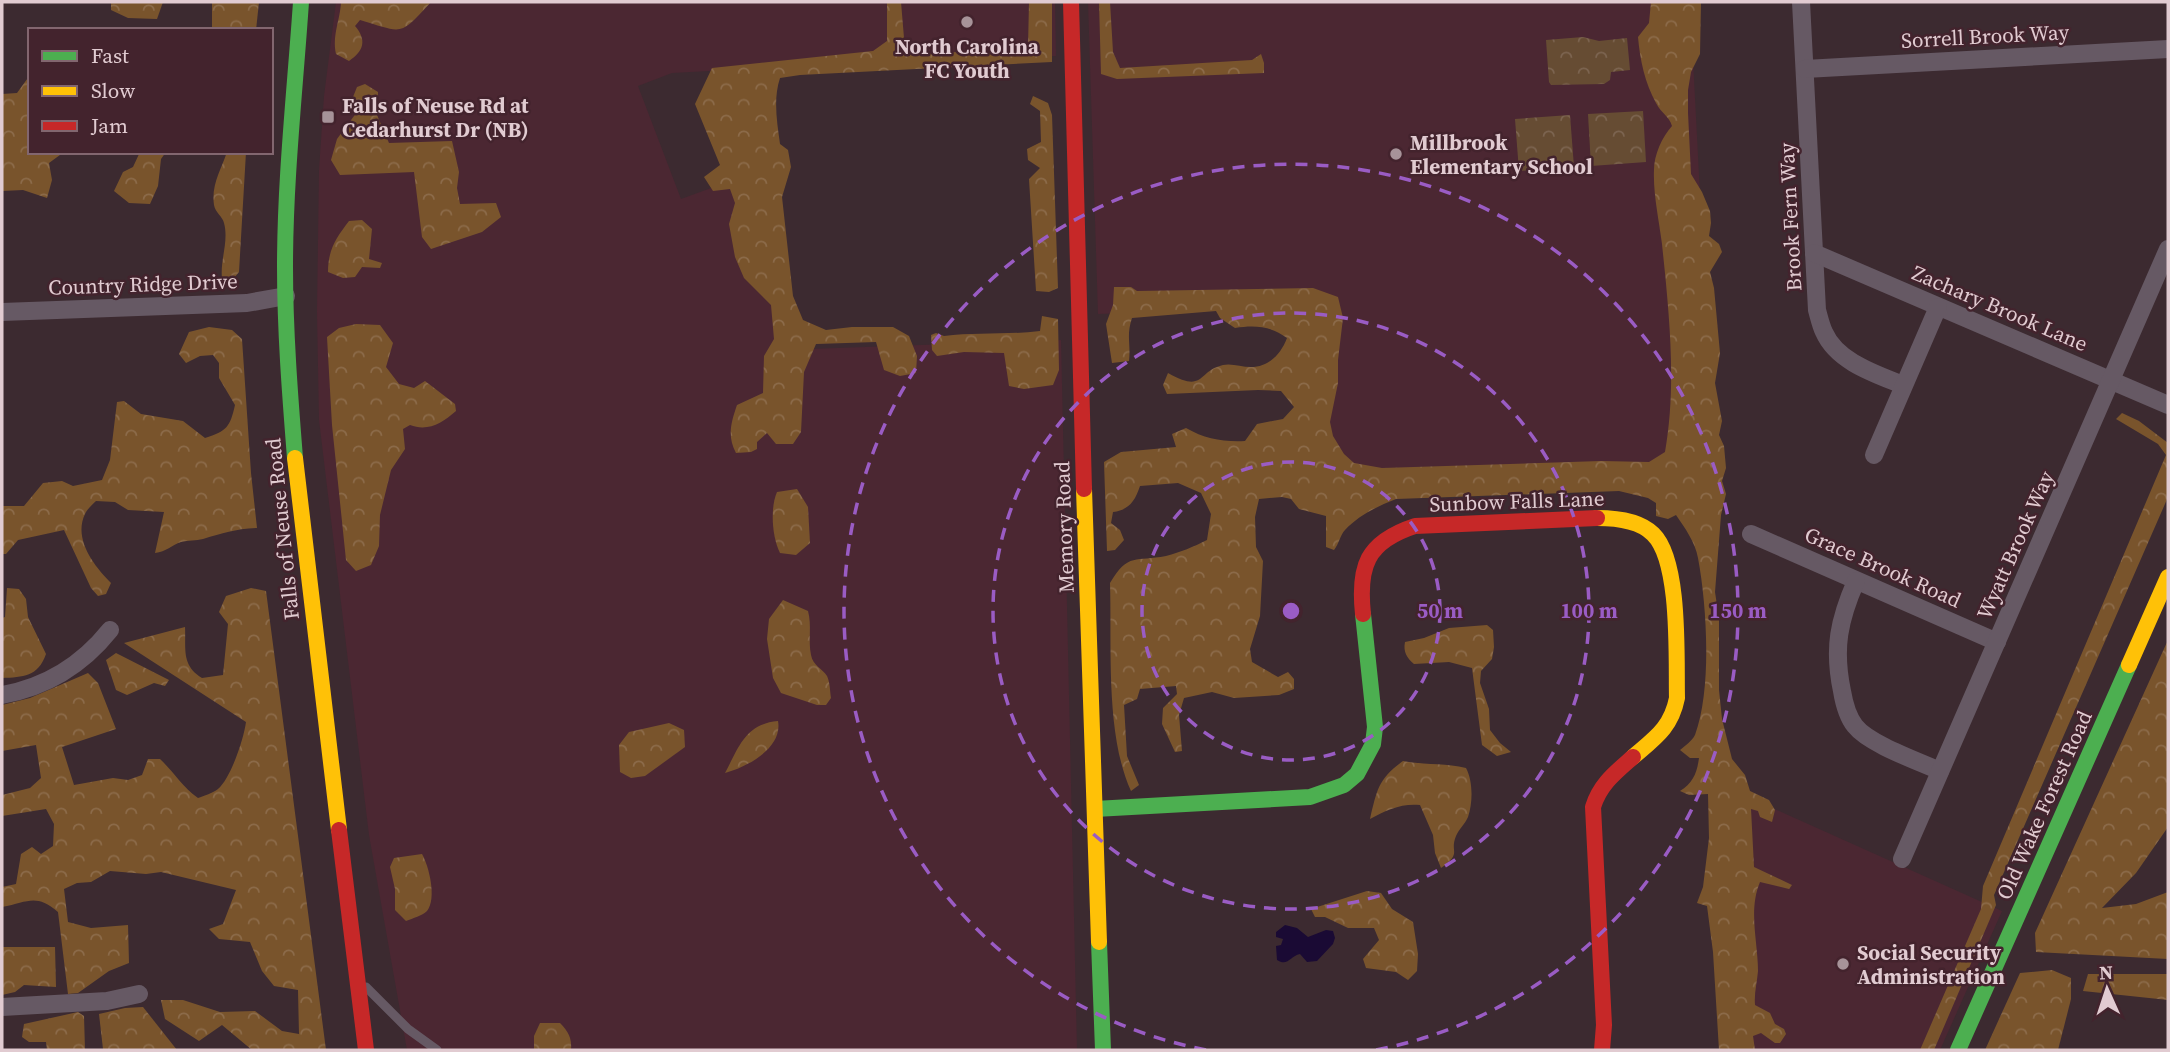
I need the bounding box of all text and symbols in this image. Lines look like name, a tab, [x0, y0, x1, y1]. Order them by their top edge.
marker: North Carolina FC Youth	[959, 14, 975, 30]
street label: Sorrell Brook Way	[1900, 17, 2070, 55]
legend	[28, 28, 273, 154]
place label: North Carolina FC Youth	[895, 32, 1040, 85]
text: Fast	[91, 41, 129, 70]
text: Slow	[91, 76, 135, 105]
place label: Falls of Neuse Rd at Cedarhurst Dr (NB)	[342, 91, 529, 144]
marker: Falls of Neuse Rd at Cedarhurst Dr (NB)	[320, 109, 336, 125]
text: Jam	[90, 111, 128, 140]
place label: Millbrook Elementary School	[1410, 128, 1593, 181]
street label: Brook Fern Way	[1772, 142, 1808, 292]
marker: Millbrook Elementary School	[1388, 146, 1404, 162]
street label: Zachary Brook Lane	[1908, 258, 2092, 358]
street label: Country Ridge Drive	[48, 266, 238, 302]
street label: Falls of Neuse Road	[258, 436, 306, 621]
street label: Memory Road	[1047, 460, 1081, 593]
street label: Wyatt Brook Way	[1969, 466, 2061, 624]
street label: Sunbow Falls Lane	[1429, 483, 1605, 519]
street label: Grace Brook Road	[1800, 520, 1966, 614]
text: 50 m	[1417, 596, 1463, 625]
text: 100 m	[1560, 596, 1618, 625]
text: 150 m	[1709, 596, 1767, 625]
centre of rings	[1279, 599, 1303, 623]
street label: Old Wake Forest Road	[1989, 706, 2099, 904]
place label: Social Security Administration	[1857, 938, 2005, 991]
north arrow	[2072, 954, 2142, 1024]
marker: Social Security Administration	[1835, 956, 1851, 972]
text: N	[2099, 959, 2114, 985]

